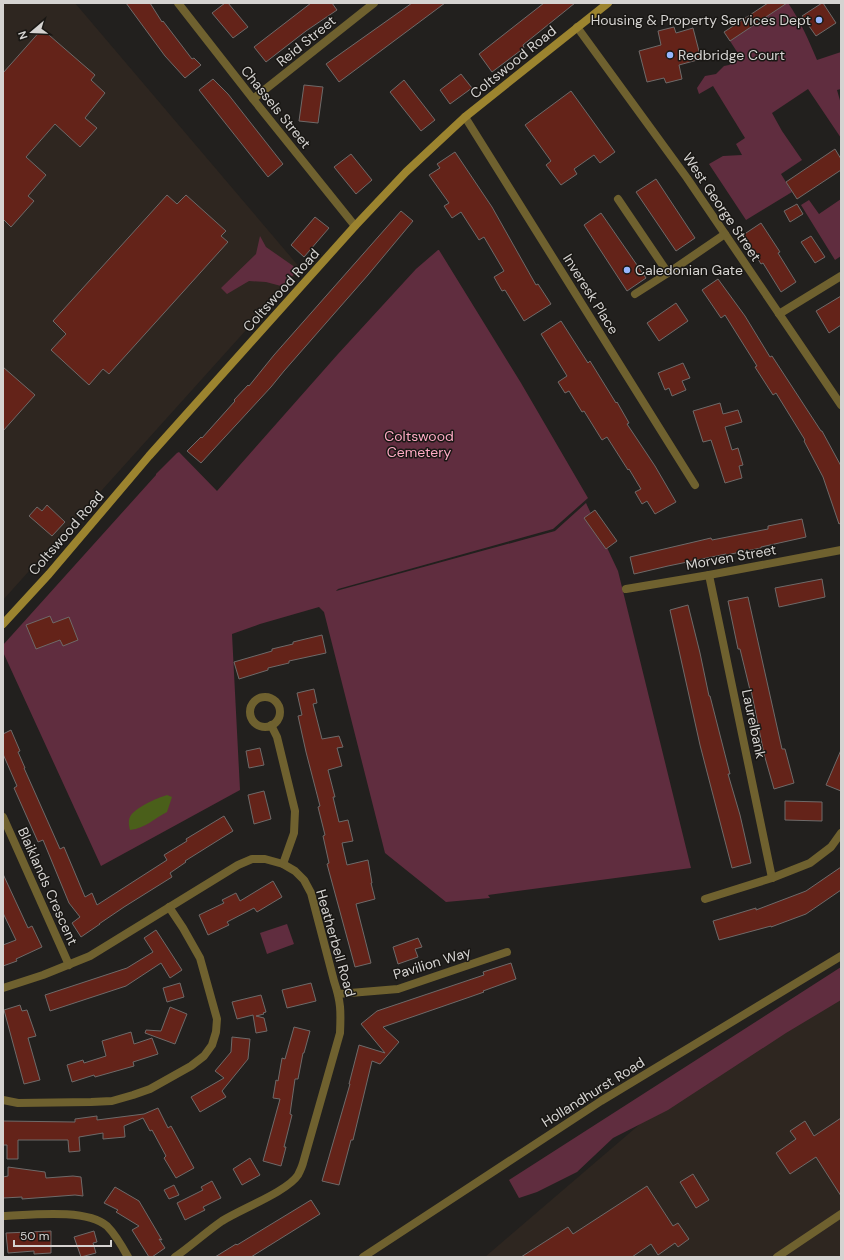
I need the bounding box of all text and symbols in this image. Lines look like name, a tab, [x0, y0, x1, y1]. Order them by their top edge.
place label: Housing & Property Services Dept	[591, 11, 811, 29]
north arrow	[12, 12, 52, 52]
street label: Reid Street	[273, 12, 339, 70]
marker: Housing & Property Services Dept	[814, 15, 824, 25]
street label: Coltswood Road	[466, 22, 560, 102]
text: N	[15, 29, 30, 41]
place label: Redbridge Court	[678, 46, 785, 64]
marker: Redbridge Court	[665, 50, 675, 60]
street label: Chassels Street	[237, 62, 315, 152]
street label: West George Street	[679, 149, 765, 265]
street label: Coltswood Road	[239, 245, 323, 335]
street label: Inveresk Place	[559, 250, 623, 338]
place label: Caledonian Gate	[635, 261, 743, 279]
marker: Caledonian Gate	[622, 265, 632, 275]
park label: Coltswood Cemetery	[384, 427, 454, 461]
street label: Coltswood Road	[24, 487, 108, 579]
street label: Morven Street	[684, 540, 778, 574]
street label: Laurelbank	[738, 688, 770, 760]
street label: Blaiklands Crescent	[14, 824, 82, 948]
street label: Heatherbell Road	[312, 887, 360, 999]
street label: Pavilion Way	[391, 943, 473, 983]
street label: Hollandhurst Road	[538, 1053, 648, 1131]
scale bar	[14, 1222, 111, 1248]
text: 50 m	[20, 1228, 49, 1244]

